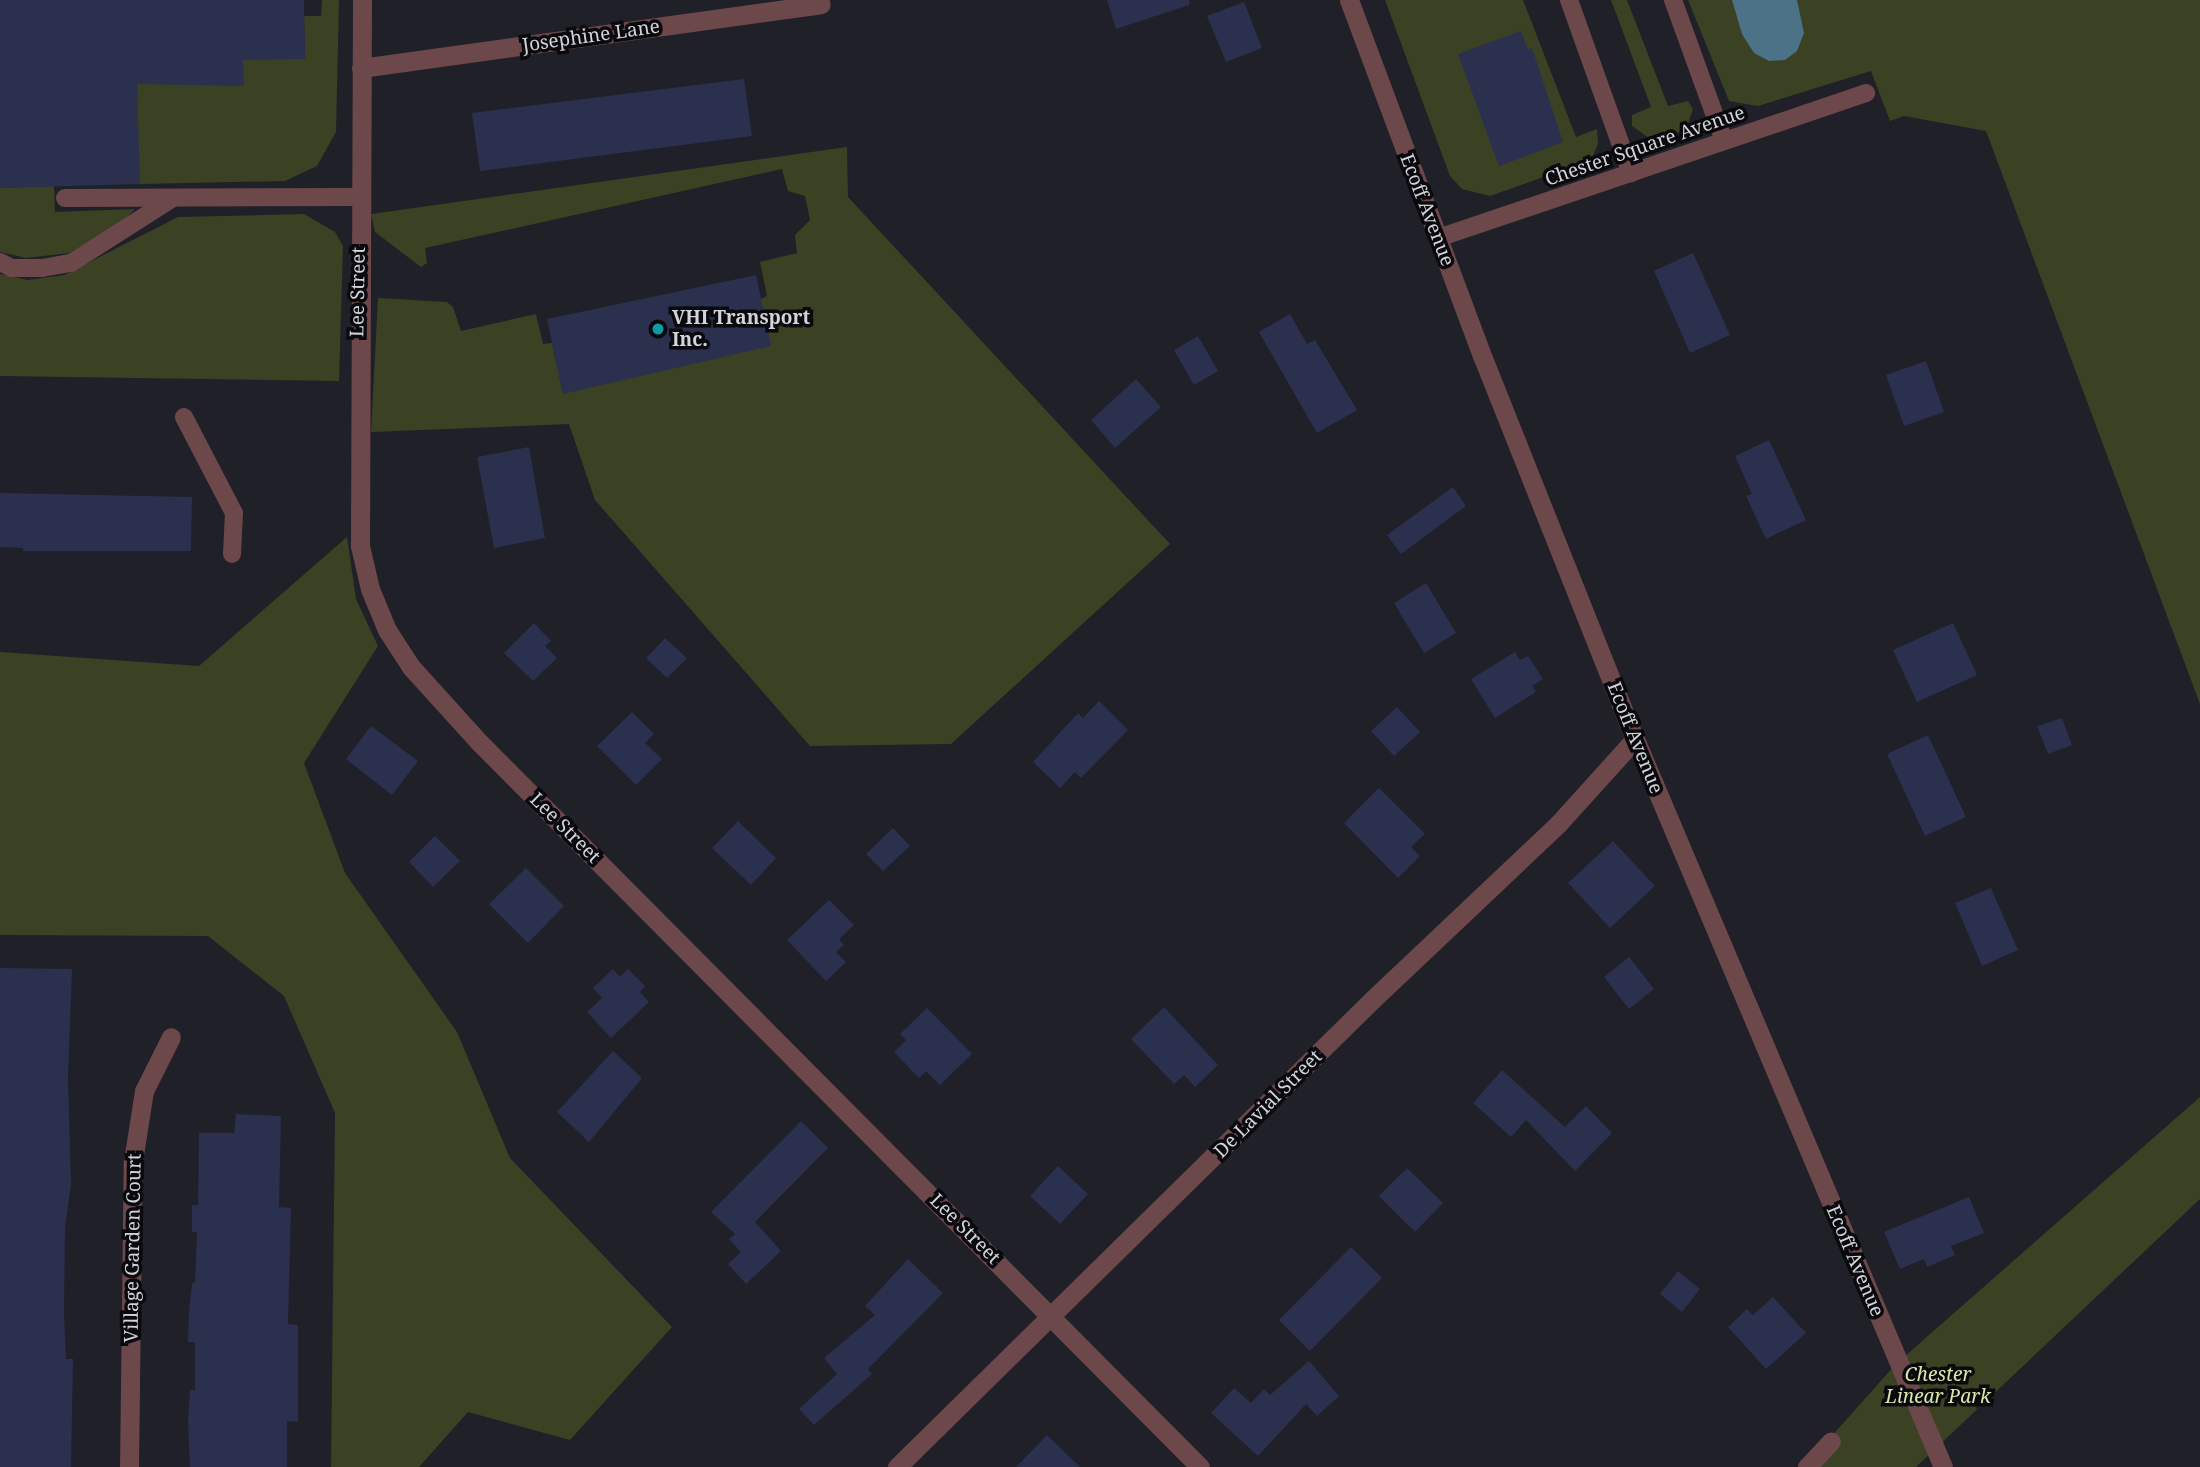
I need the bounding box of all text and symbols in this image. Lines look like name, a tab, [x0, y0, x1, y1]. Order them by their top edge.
street label: Josephine Lane	[521, 15, 661, 57]
street label: Chester Square Avenue	[1542, 101, 1748, 191]
street label: Ecoff Avenue	[1395, 151, 1459, 269]
street label: Lee Street	[346, 247, 370, 337]
place label: VHI Transport Inc.	[672, 307, 810, 351]
marker: VHI Transport Inc.	[650, 321, 666, 337]
street label: Ecoff Avenue	[1602, 679, 1668, 797]
street label: Lee Street	[525, 788, 605, 868]
street label: De Lavial Street	[1209, 1045, 1327, 1163]
street label: Village Garden Court	[120, 1153, 146, 1343]
street label: Lee Street	[925, 1189, 1005, 1269]
street label: Ecoff Avenue	[1821, 1202, 1889, 1320]
park label: Chester Linear Park	[1885, 1364, 1991, 1408]

